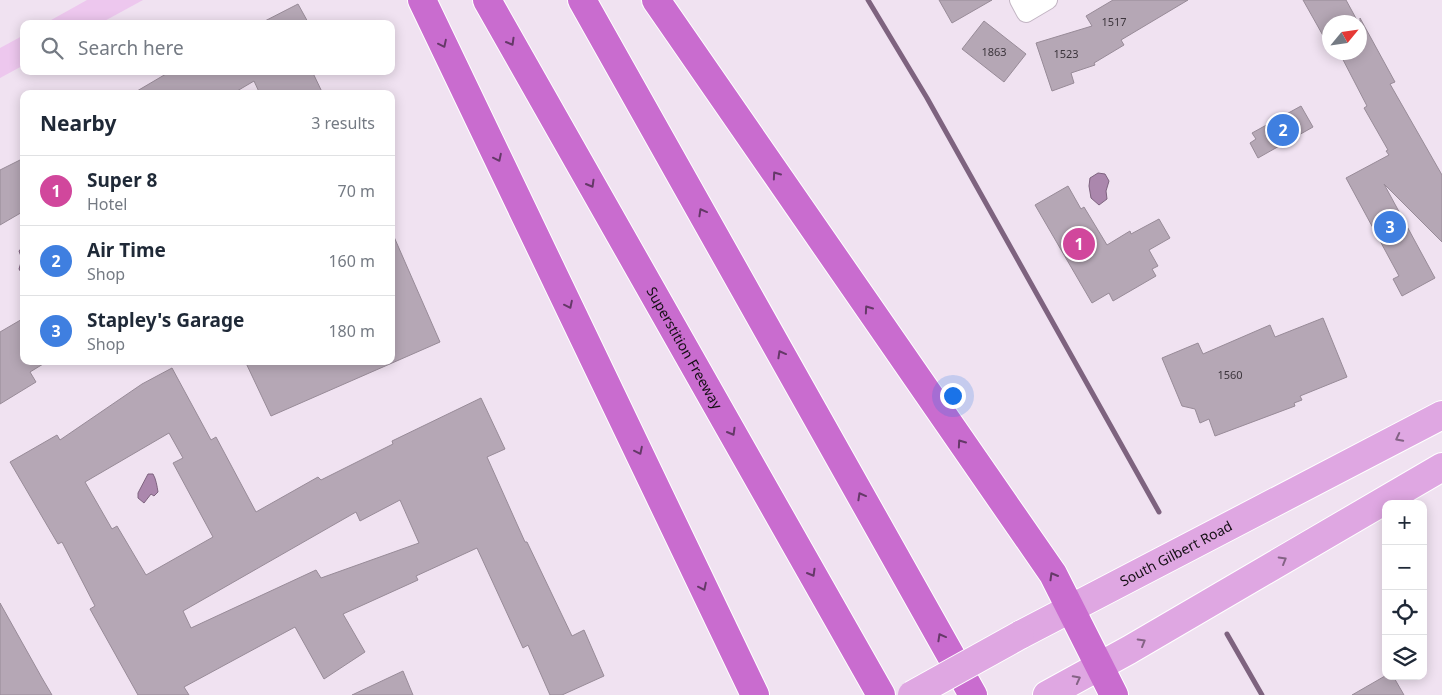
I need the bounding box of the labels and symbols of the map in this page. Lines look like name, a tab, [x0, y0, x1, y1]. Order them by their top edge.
house number: 1517	[1101, 14, 1127, 29]
north arrow	[1322, 15, 1367, 60]
one-way arrow	[504, 37, 514, 46]
one-way arrow	[437, 39, 447, 48]
house number: 1863	[981, 44, 1007, 59]
house number: 1523	[1053, 46, 1079, 61]
pin: 2	[1267, 111, 1299, 149]
one-way arrow	[492, 153, 503, 162]
one-way arrow	[773, 171, 782, 181]
one-way arrow	[585, 178, 595, 187]
pin: 3	[1374, 208, 1406, 246]
one-way arrow	[698, 209, 708, 218]
pin: 1	[1063, 225, 1095, 263]
street label: Superstition Freeway	[642, 283, 727, 413]
one-way arrow	[562, 300, 573, 309]
one-way arrow	[865, 305, 874, 315]
one-way arrow	[778, 350, 788, 359]
house number: 1560	[1217, 367, 1243, 382]
your location	[940, 383, 966, 409]
one-way arrow	[725, 426, 735, 435]
one-way arrow	[1395, 432, 1404, 442]
one-way arrow	[958, 439, 967, 449]
one-way arrow	[632, 446, 642, 455]
one-way arrow	[857, 492, 867, 501]
street label: South Gilbert Road	[1116, 516, 1235, 590]
one-way arrow	[1277, 557, 1286, 567]
one-way arrow	[806, 567, 816, 576]
one-way arrow	[1050, 573, 1060, 582]
one-way arrow	[697, 582, 708, 591]
one-way arrow	[937, 634, 947, 643]
one-way arrow	[1137, 639, 1146, 649]
one-way arrow	[1071, 675, 1080, 685]

